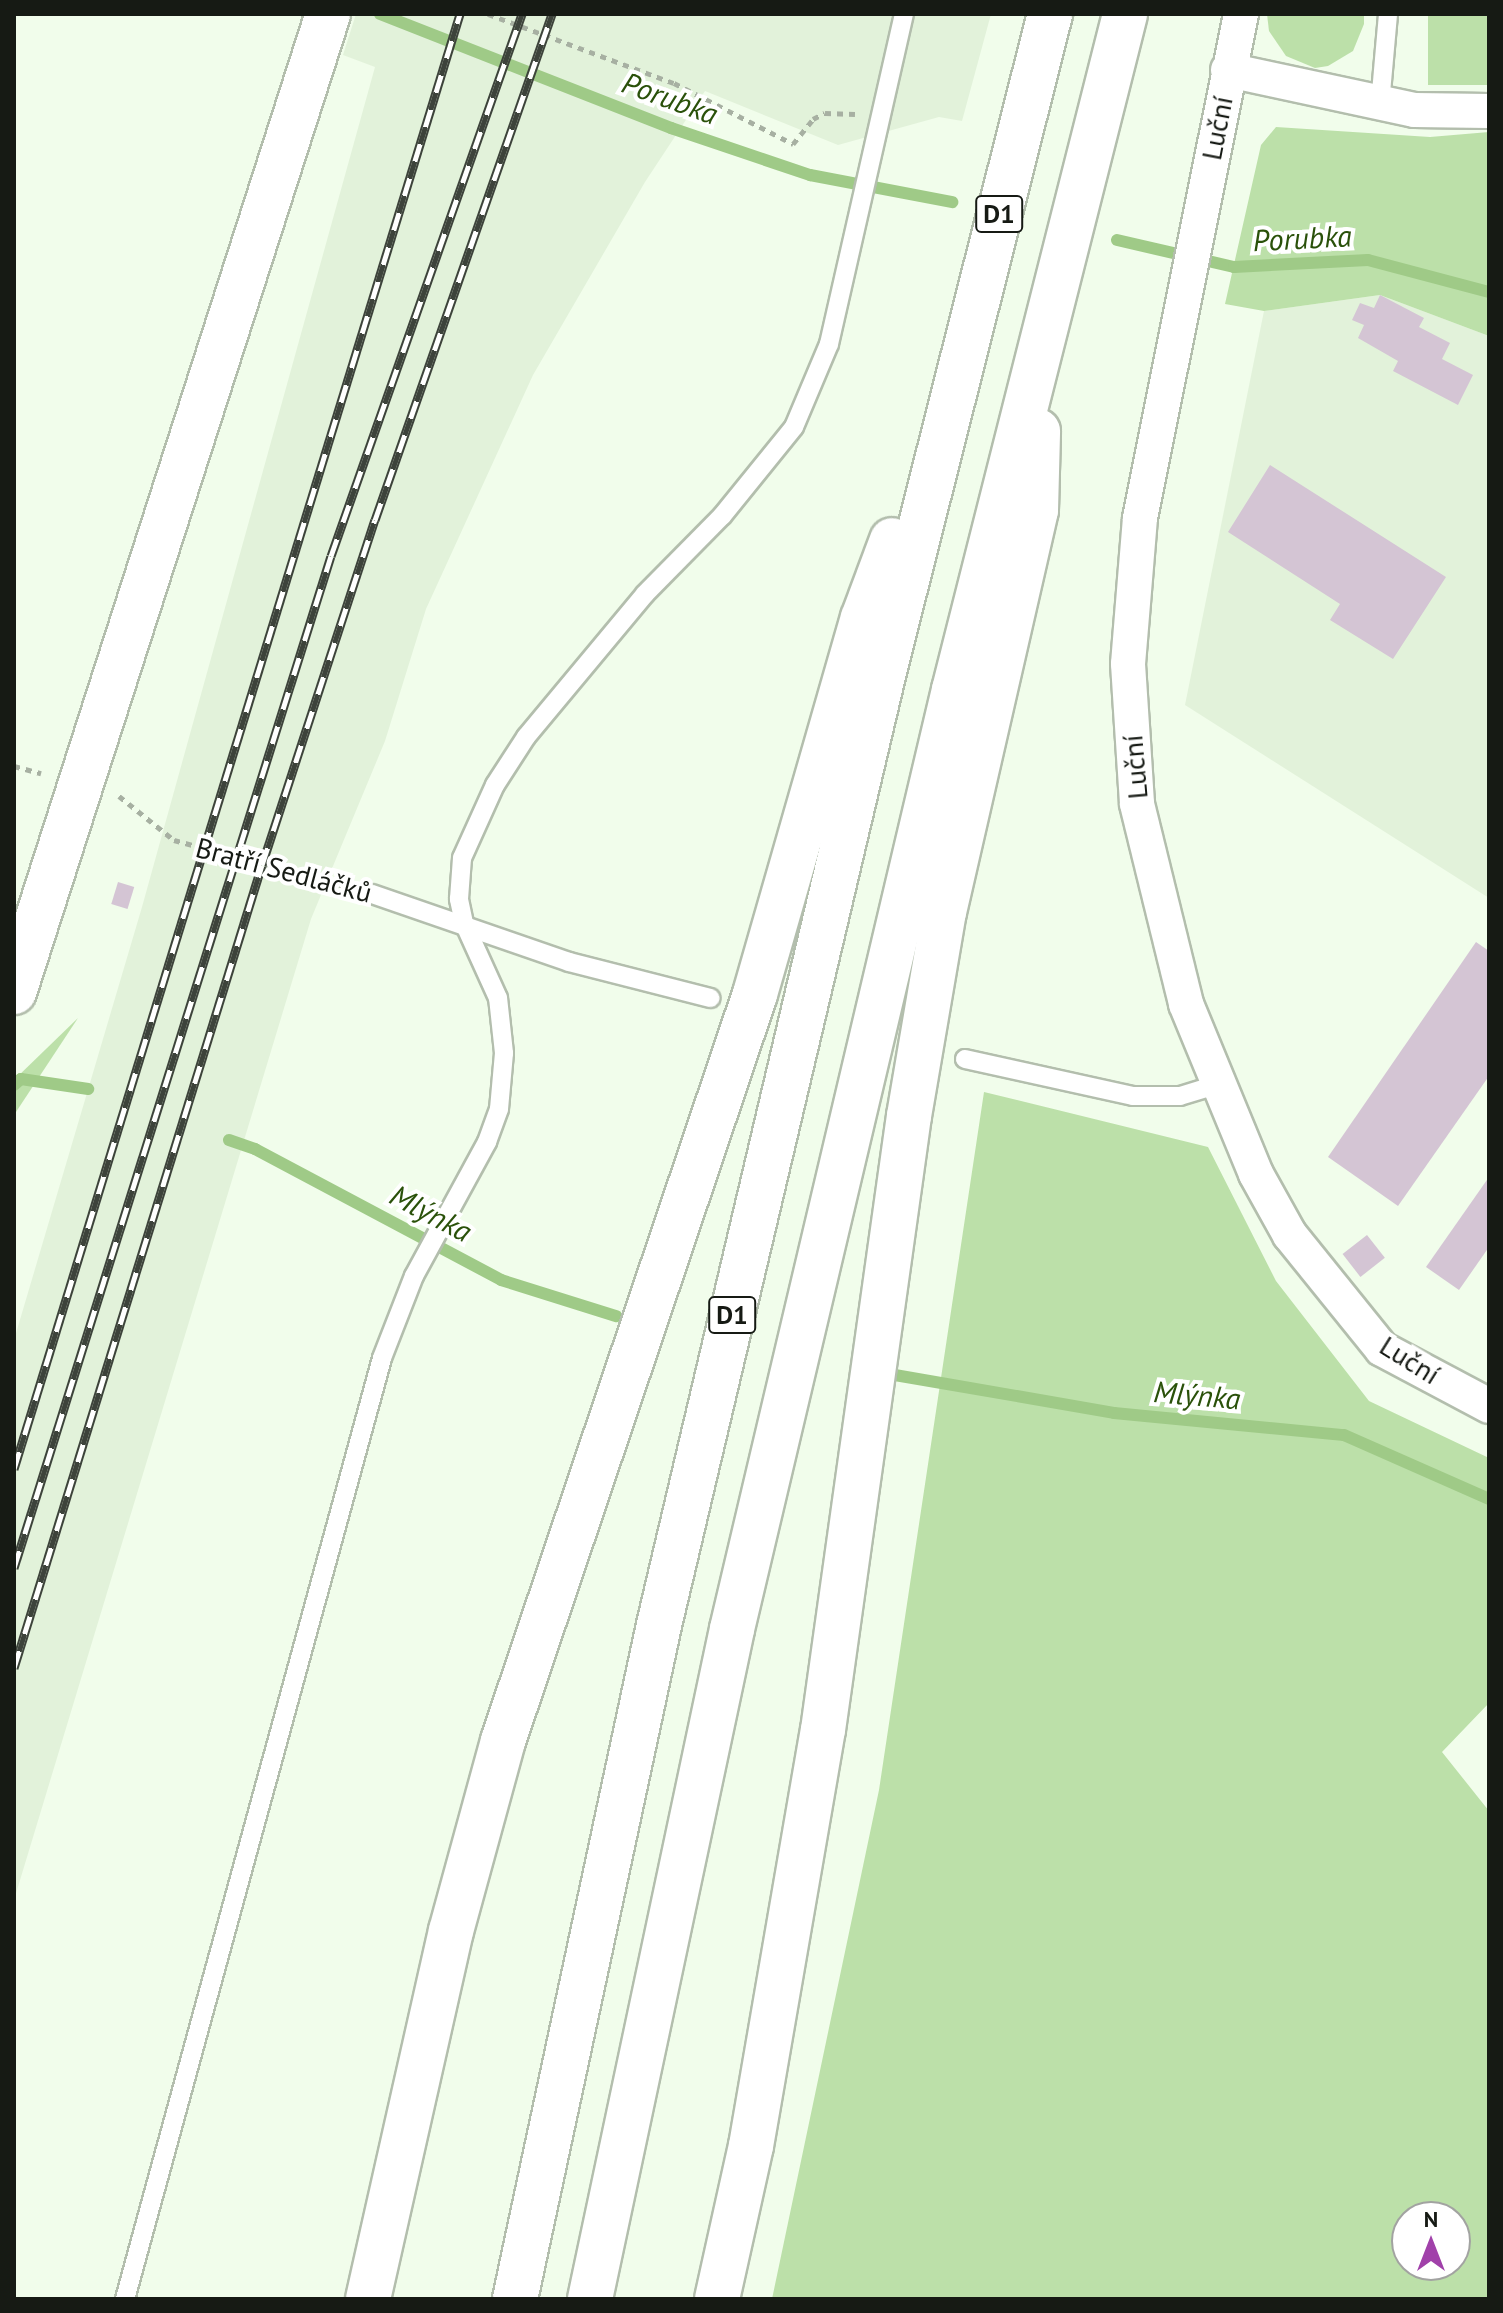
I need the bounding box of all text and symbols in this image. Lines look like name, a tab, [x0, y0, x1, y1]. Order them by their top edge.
water label: Porubka	[617, 64, 723, 132]
street label: Luční	[1194, 93, 1240, 163]
road number: D1	[975, 192, 1023, 236]
water label: Porubka	[1252, 217, 1352, 259]
street label: Luční	[1115, 733, 1155, 801]
street label: Bratří Sedláčků	[192, 830, 376, 910]
water label: Mlýnka	[384, 1177, 478, 1249]
road number: D1	[708, 1293, 756, 1337]
street label: Luční	[1374, 1329, 1446, 1391]
water label: Mlýnka	[1152, 1373, 1242, 1417]
north arrow	[1391, 2201, 1471, 2281]
text: N	[1424, 2205, 1438, 2233]

